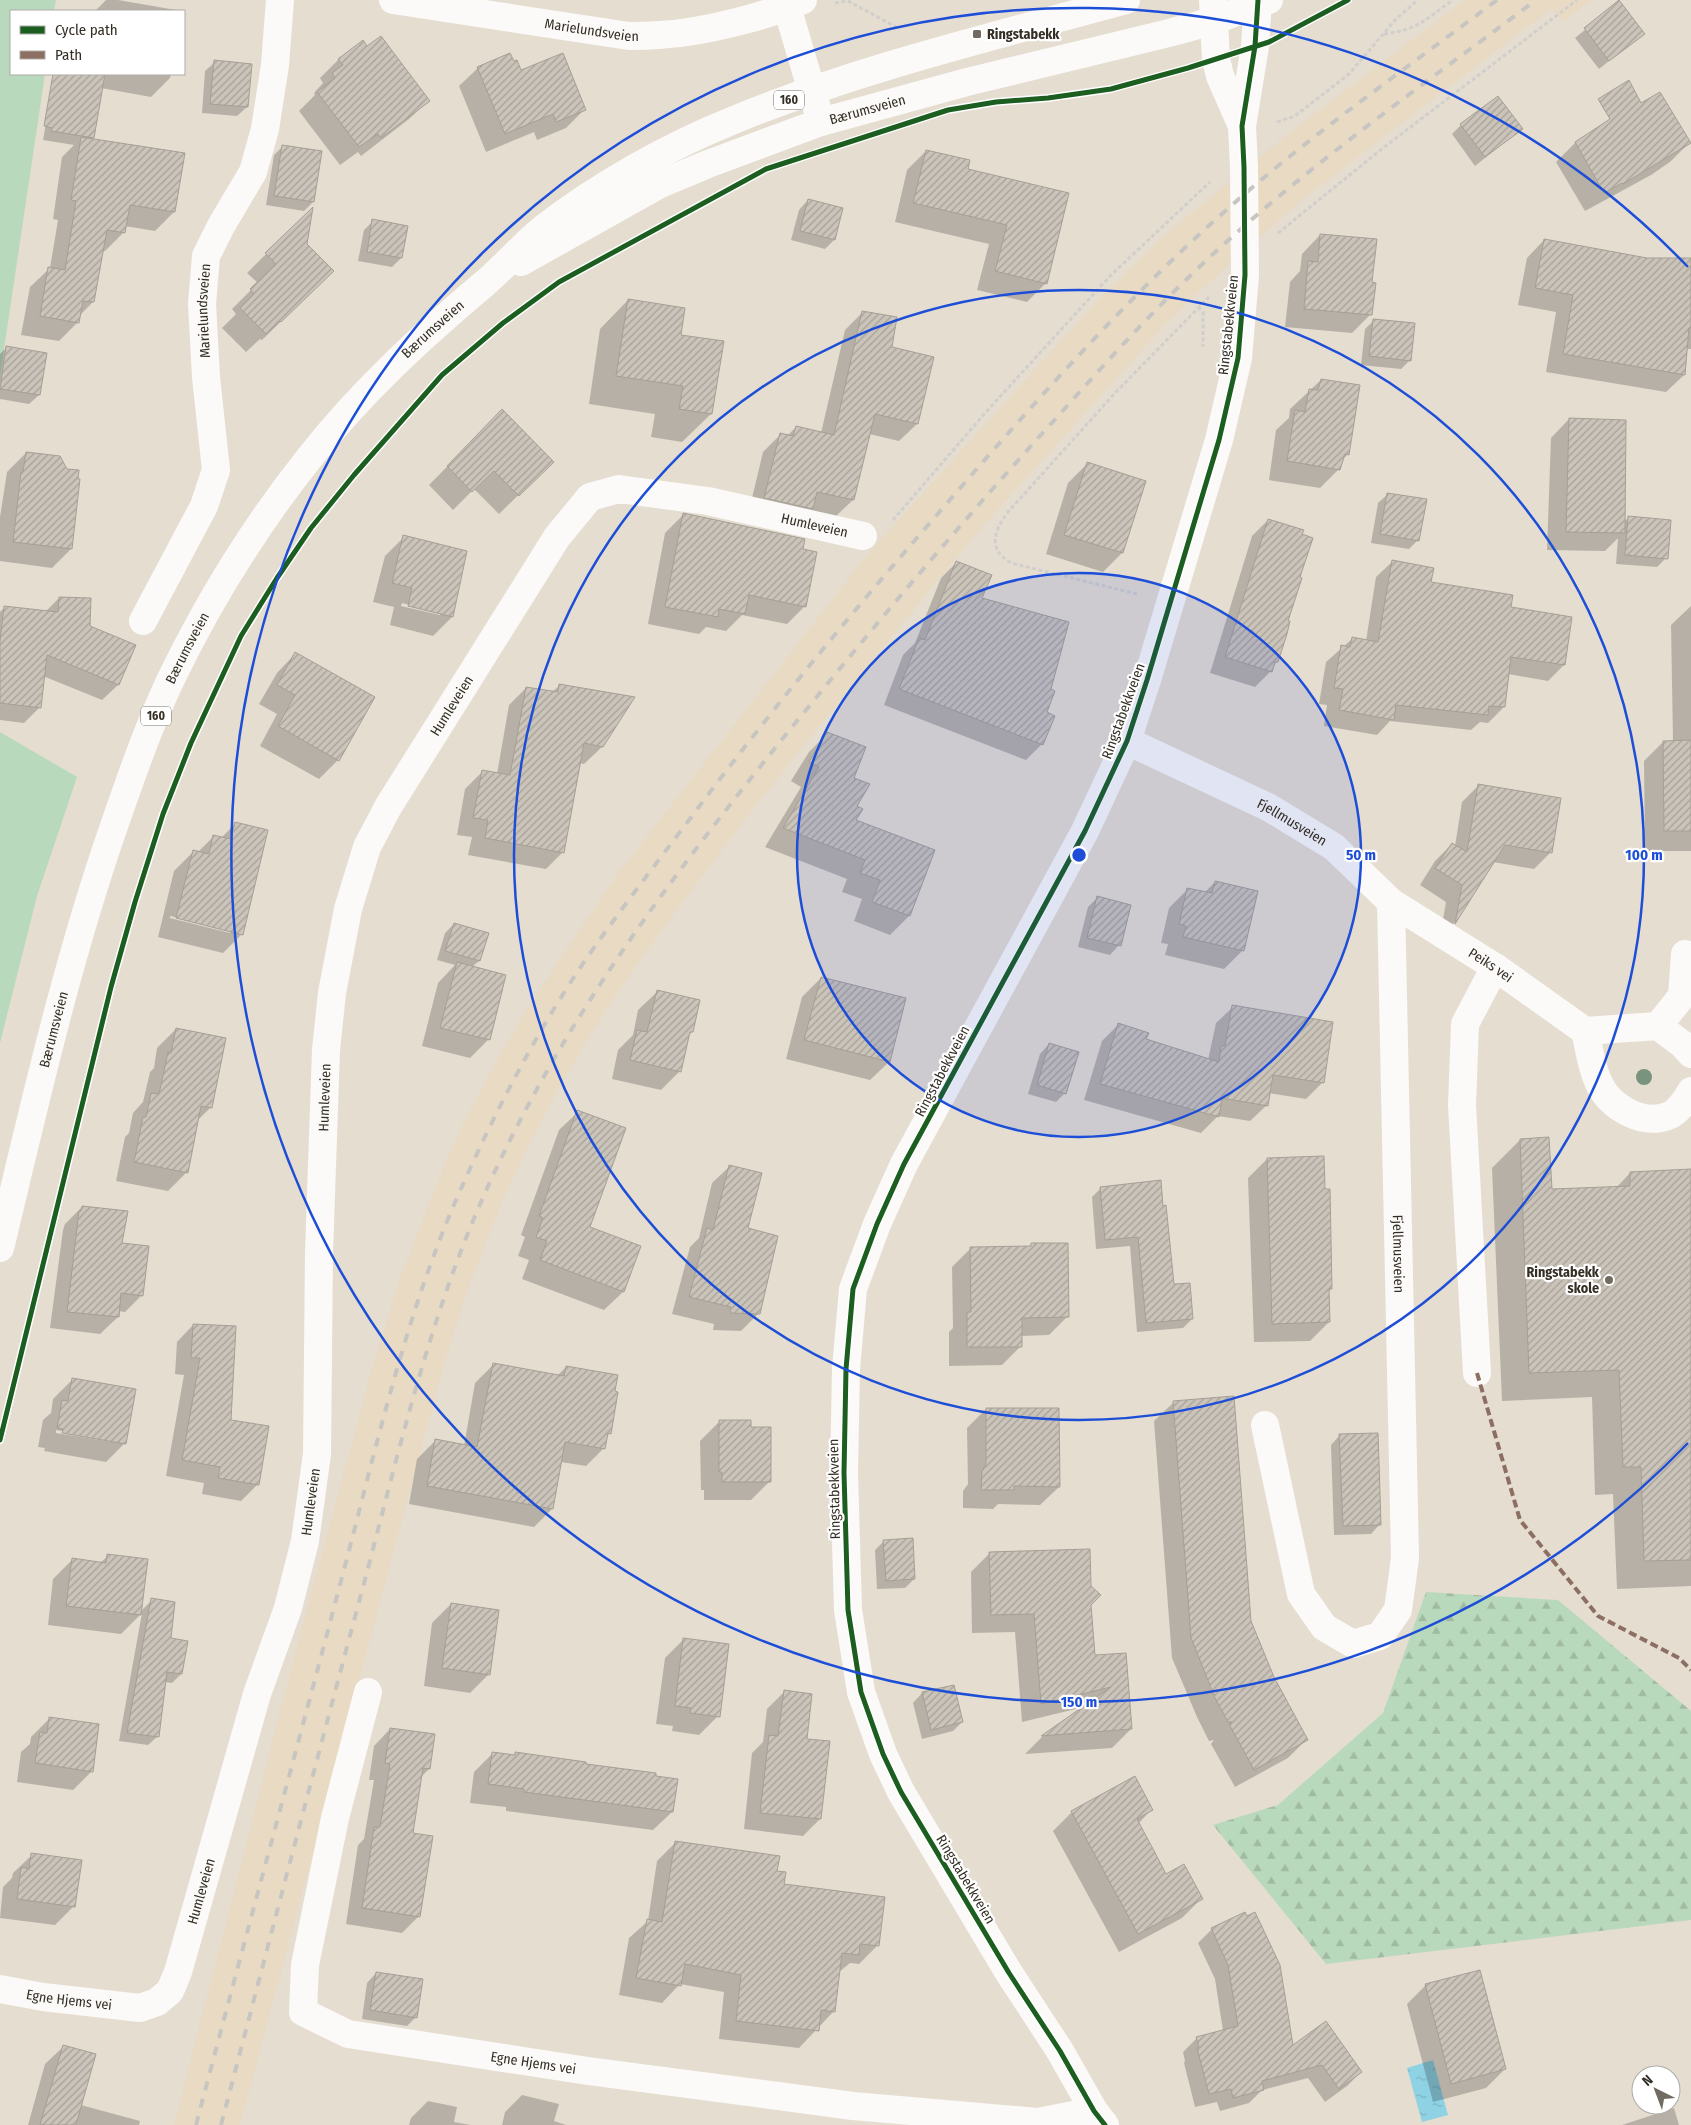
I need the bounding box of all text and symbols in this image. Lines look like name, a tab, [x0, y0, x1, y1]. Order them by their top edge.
legend	[10, 10, 185, 75]
street label: Marielundsveien	[543, 15, 639, 45]
text: Cycle path	[55, 21, 118, 39]
place label: Ringstabekk	[987, 26, 1060, 43]
marker: Ringstabekk	[971, 28, 983, 40]
text: Path	[55, 46, 82, 64]
road number: 160	[774, 90, 804, 110]
street label: Bærumsveien	[828, 91, 907, 128]
street label: Marielundsveien	[194, 263, 214, 359]
street label: Ringstabekkveien	[1215, 274, 1242, 376]
street label: Bærumsveien	[398, 297, 468, 362]
street label: Humleveien	[779, 510, 850, 541]
street label: Bærumsveien	[162, 609, 213, 687]
street label: Ringstabekkveien	[1098, 661, 1149, 761]
street label: Humleveien	[427, 673, 477, 739]
road number: 160	[141, 706, 171, 726]
street label: Fjellmusveien	[1254, 795, 1330, 850]
centre of rings	[1070, 846, 1088, 864]
text: 50 m	[1346, 846, 1376, 864]
text: 100 m	[1625, 846, 1663, 864]
street label: Peiks vei	[1465, 945, 1516, 986]
street label: Bærumsveien	[36, 990, 72, 1070]
street label: Ringstabekkveien	[911, 1023, 974, 1120]
street label: Humleveien	[315, 1063, 335, 1132]
street label: Fjellmusveien	[1389, 1214, 1407, 1293]
place label: Ringstabekk skole	[1527, 1264, 1600, 1297]
marker: Ringstabekk skole	[1603, 1274, 1615, 1286]
street label: Ringstabekkveien	[825, 1439, 844, 1539]
street label: Humleveien	[298, 1467, 324, 1537]
text: 150 m	[1061, 1693, 1097, 1711]
street label: Ringstabekkveien	[932, 1832, 999, 1927]
street label: Humleveien	[184, 1856, 219, 1926]
street label: Egne Hjems vei	[25, 1986, 113, 2014]
street label: Egne Hjems vei	[489, 2048, 577, 2078]
north arrow	[1631, 2065, 1681, 2115]
text: N	[1639, 2072, 1656, 2090]

